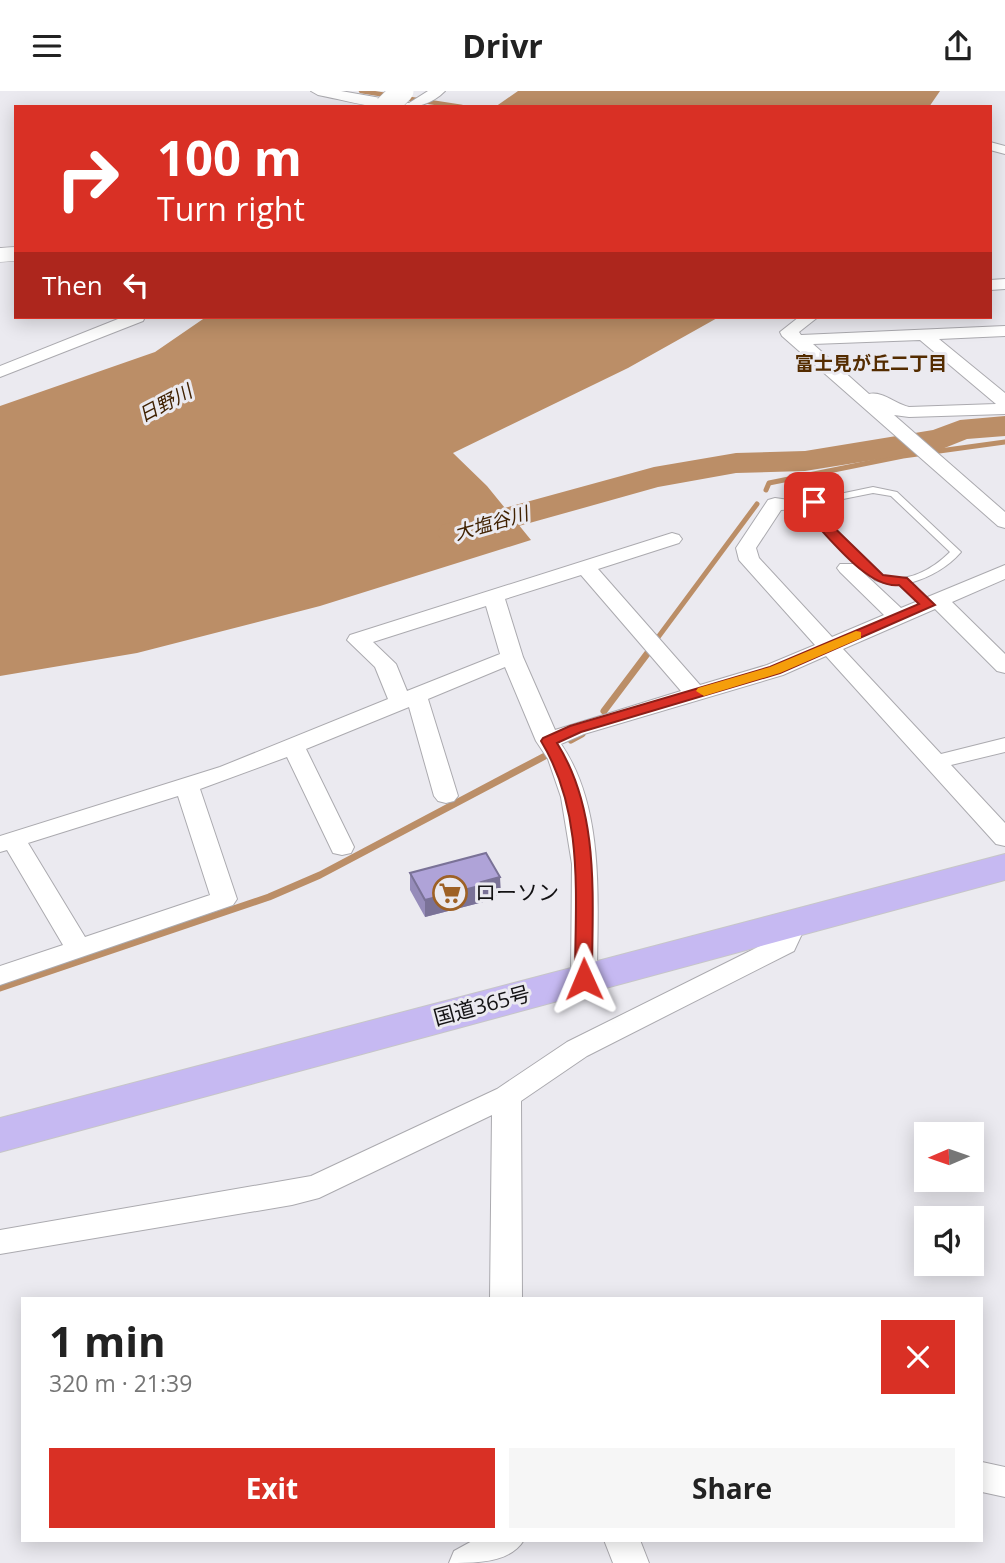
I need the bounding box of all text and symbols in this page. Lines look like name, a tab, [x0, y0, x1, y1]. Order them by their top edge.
text: Drivr	[462, 24, 543, 67]
icon: menu	[28, 27, 66, 65]
icon: share	[939, 27, 977, 65]
text: 100 m	[157, 124, 302, 190]
icon: right	[42, 133, 133, 224]
text: Turn right	[157, 187, 305, 230]
icon: left	[117, 266, 155, 304]
text: Then	[42, 267, 103, 303]
district label: 富士見が丘二丁目	[795, 350, 947, 376]
water label: 日野川	[134, 377, 198, 428]
pin	[784, 472, 844, 532]
icon: arrive	[795, 483, 833, 521]
water label: 大塩谷川	[451, 499, 533, 546]
supermarket icon: ローソン	[431, 874, 469, 912]
place label: ローソン	[475, 878, 559, 906]
position arrow	[547, 942, 621, 1016]
street label: 国道365号	[430, 979, 533, 1031]
north arrow	[914, 1122, 984, 1192]
map controls	[914, 1122, 984, 1276]
button: sound	[914, 1206, 984, 1276]
text: 1 min	[49, 1312, 166, 1369]
button: close	[881, 1320, 955, 1394]
text: 320 m · 21:39	[49, 1367, 192, 1399]
button: Exit	[49, 1448, 495, 1528]
button: Share	[509, 1448, 955, 1528]

